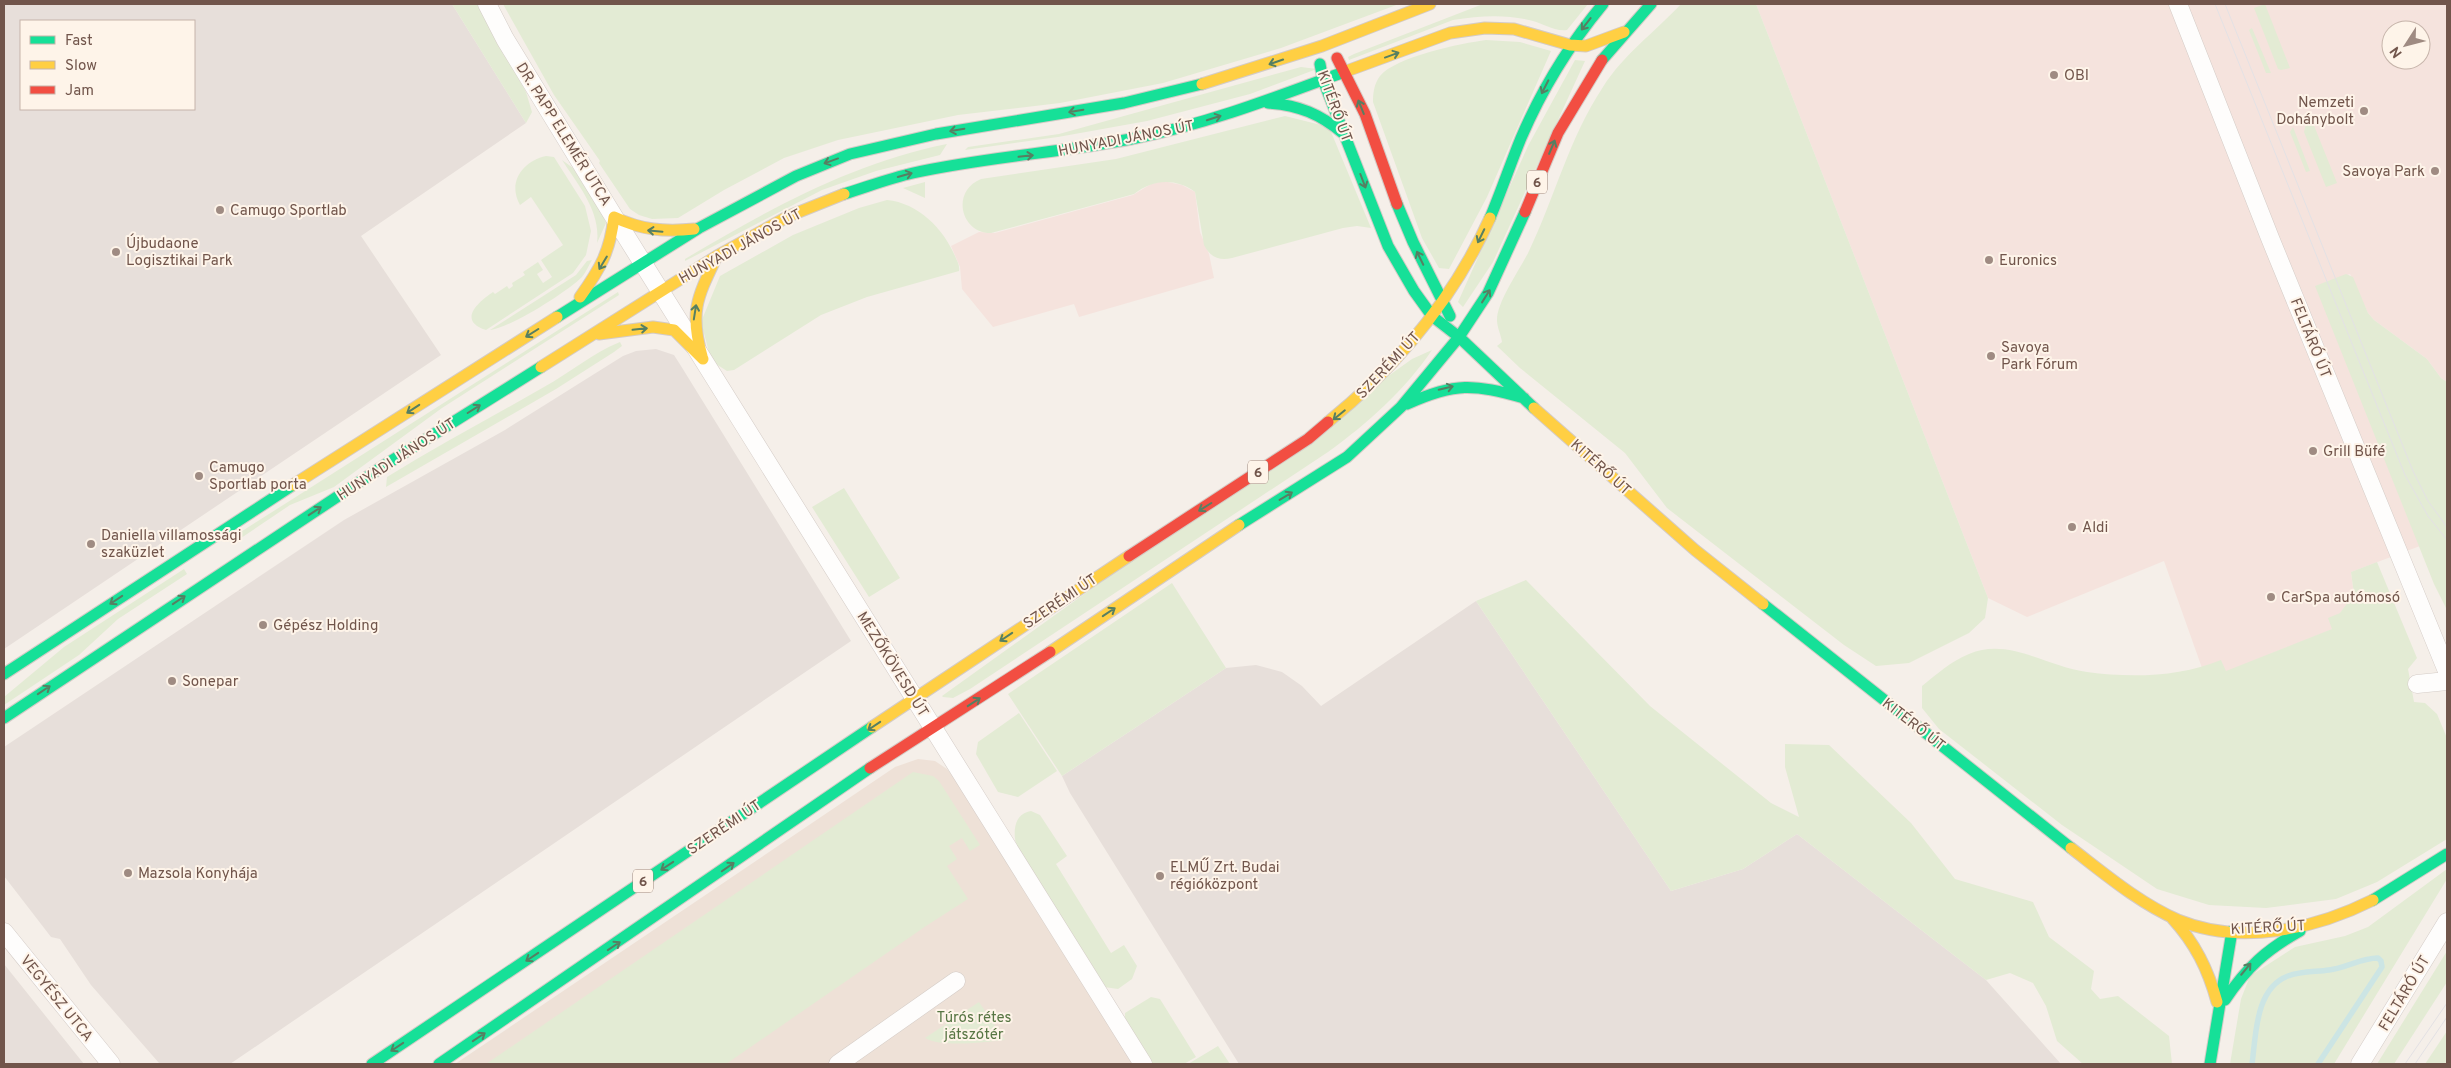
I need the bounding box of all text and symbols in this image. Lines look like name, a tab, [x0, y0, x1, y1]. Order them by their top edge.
one-way arrow	[1580, 17, 1591, 30]
legend	[20, 20, 195, 110]
north arrow	[2381, 20, 2431, 70]
text: Fast	[65, 32, 93, 51]
text: N	[2387, 43, 2407, 61]
one-way arrow	[1384, 49, 1399, 59]
text: Slow	[65, 57, 97, 76]
one-way arrow	[1268, 58, 1284, 68]
street label: DR. PAPP ELEMÉR UTCA	[511, 59, 616, 210]
street label: KITÉRŐ ÚT	[1312, 67, 1357, 145]
place label: OBI	[2064, 67, 2089, 86]
marker: OBI	[2048, 69, 2060, 81]
one-way arrow	[1540, 79, 1549, 94]
text: Jam	[65, 82, 94, 101]
place label: Nemzeti Dohánybolt	[2276, 94, 2354, 130]
one-way arrow	[1355, 100, 1365, 115]
marker: Nemzeti Dohánybolt	[2358, 105, 2370, 117]
one-way arrow	[1069, 107, 1085, 117]
one-way arrow	[1205, 113, 1221, 123]
street label: HUNYADI JÁNOS ÚT	[1056, 115, 1196, 162]
one-way arrow	[950, 125, 966, 135]
one-way arrow	[1548, 140, 1557, 155]
one-way arrow	[1018, 151, 1034, 161]
one-way arrow	[824, 157, 839, 166]
place label: Savoya Park	[2342, 163, 2425, 182]
marker: Savoya Park	[2429, 165, 2441, 177]
one-way arrow	[896, 169, 912, 179]
road number: 6	[1527, 170, 1547, 193]
one-way arrow	[1359, 173, 1368, 188]
place label: Camugo Sportlab	[230, 202, 347, 221]
marker: Camugo Sportlab	[214, 204, 226, 216]
street label: HUNYADI JÁNOS ÚT	[675, 204, 806, 289]
one-way arrow	[648, 226, 664, 236]
one-way arrow	[1476, 228, 1485, 243]
place label: Újbudaone Logisztikai Park	[126, 233, 233, 271]
marker: Újbudaone Logisztikai Park	[110, 246, 122, 258]
one-way arrow	[1415, 251, 1425, 266]
place label: Euronics	[1999, 252, 2057, 271]
marker: Euronics	[1983, 254, 1995, 266]
one-way arrow	[598, 256, 608, 270]
one-way arrow	[1481, 289, 1491, 303]
street label: FELTÁRÓ ÚT	[2285, 295, 2336, 381]
one-way arrow	[690, 304, 700, 320]
one-way arrow	[631, 324, 647, 334]
street label: SZERÉMI ÚT	[1352, 327, 1425, 404]
one-way arrow	[525, 329, 539, 339]
place label: Savoya Park Fórum	[2001, 339, 2078, 375]
marker: Savoya Park Fórum	[1985, 350, 1997, 362]
one-way arrow	[1438, 383, 1454, 393]
one-way arrow	[406, 404, 420, 414]
one-way arrow	[466, 404, 480, 414]
one-way arrow	[1333, 409, 1346, 420]
street label: HUNYADI JÁNOS ÚT	[333, 413, 460, 506]
street label: KITÉRŐ ÚT	[1566, 434, 1636, 500]
place label: Grill Büfé	[2323, 443, 2385, 462]
marker: Grill Büfé	[2307, 445, 2319, 457]
place label: Camugo Sportlab porta	[209, 459, 307, 495]
road number: 6	[1248, 461, 1268, 484]
marker: Camugo Sportlab porta	[193, 470, 205, 482]
one-way arrow	[1279, 491, 1293, 501]
one-way arrow	[1199, 503, 1213, 513]
one-way arrow	[308, 505, 322, 516]
place label: Aldi	[2082, 519, 2108, 538]
marker: Aldi	[2066, 521, 2078, 533]
place label: Daniella villamossági szaküzlet	[101, 527, 241, 563]
marker: Daniella villamossági szaküzlet	[85, 538, 97, 550]
street label: SZERÉMI ÚT	[1019, 569, 1101, 634]
place label: CarSpa autómosó	[2281, 589, 2400, 608]
marker: CarSpa autómosó	[2265, 591, 2277, 603]
one-way arrow	[109, 595, 123, 605]
one-way arrow	[172, 595, 186, 605]
street label: MEZŐKÖVESD ÚT	[852, 607, 934, 721]
one-way arrow	[1102, 607, 1116, 617]
place label: Gépész Holding	[273, 617, 378, 636]
marker: Gépész Holding	[257, 619, 269, 631]
one-way arrow	[999, 632, 1013, 642]
place label: Sonepar	[182, 673, 239, 692]
marker: Sonepar	[166, 675, 178, 687]
one-way arrow	[37, 685, 51, 695]
street label: KITÉRŐ ÚT	[1878, 693, 1950, 756]
one-way arrow	[967, 697, 981, 707]
one-way arrow	[867, 721, 881, 731]
street label: SZERÉMI ÚT	[683, 795, 765, 860]
place label: ELMŰ Zrt. Budai régióközpont	[1170, 857, 1280, 895]
one-way arrow	[660, 861, 674, 871]
one-way arrow	[721, 862, 735, 872]
place label: Mazsola Konyhája	[138, 865, 258, 884]
marker: Mazsola Konyhája	[122, 867, 134, 879]
road number: 6	[633, 869, 653, 892]
marker: ELMŰ Zrt. Budai régióközpont	[1154, 870, 1166, 882]
street label: KITÉRŐ ÚT	[2230, 915, 2306, 940]
one-way arrow	[606, 941, 620, 951]
street label: VEGYÉSZ UTCA	[15, 951, 97, 1046]
one-way arrow	[525, 951, 539, 962]
street label: FELTÁRÓ ÚT	[2374, 952, 2435, 1035]
one-way arrow	[2240, 963, 2251, 976]
park label: Túrós rétes játszótér	[937, 1009, 1011, 1045]
one-way arrow	[472, 1032, 486, 1042]
one-way arrow	[390, 1042, 404, 1053]

